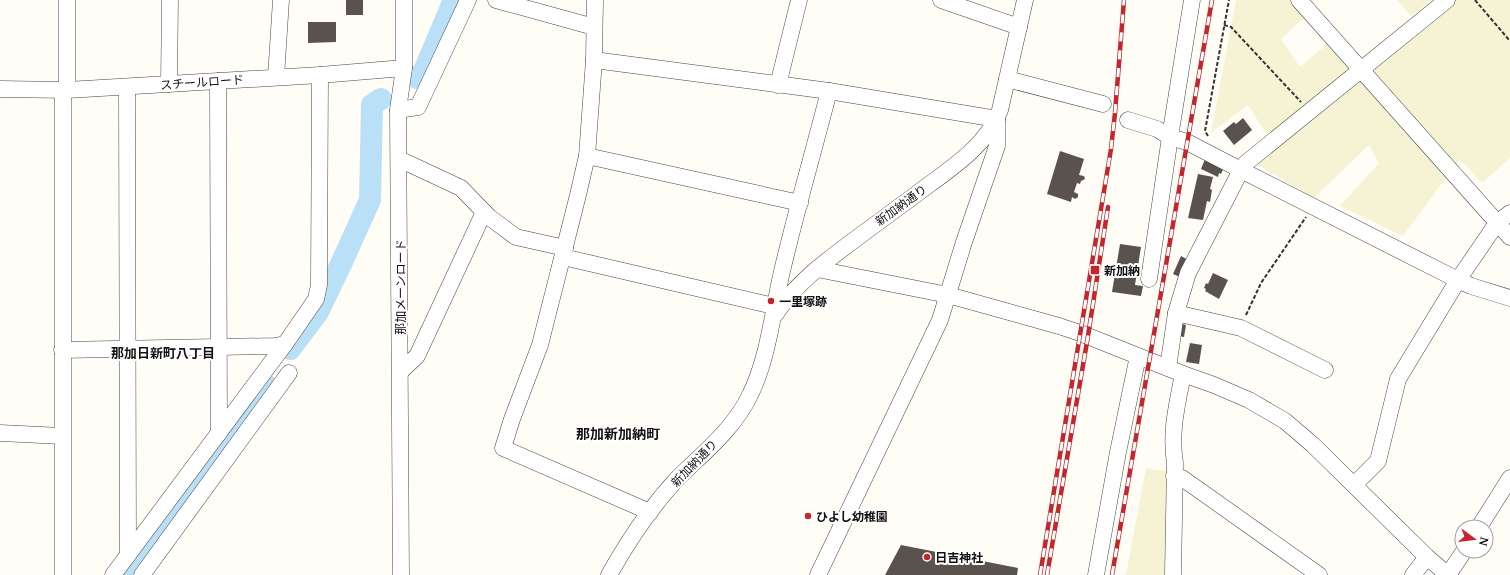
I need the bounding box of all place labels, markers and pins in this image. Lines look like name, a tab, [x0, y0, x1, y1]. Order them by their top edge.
place label: 新加納	[1104, 262, 1140, 279]
marker: 新加納	[1089, 264, 1101, 276]
place label: 一里塚跡	[779, 293, 827, 310]
marker: 一里塚跡	[766, 296, 776, 306]
place label: ひよし幼稚園	[816, 508, 888, 525]
marker: ひよし幼稚園	[803, 511, 813, 521]
place label: 日吉神社	[935, 549, 983, 566]
marker: 日吉神社	[922, 552, 932, 562]

